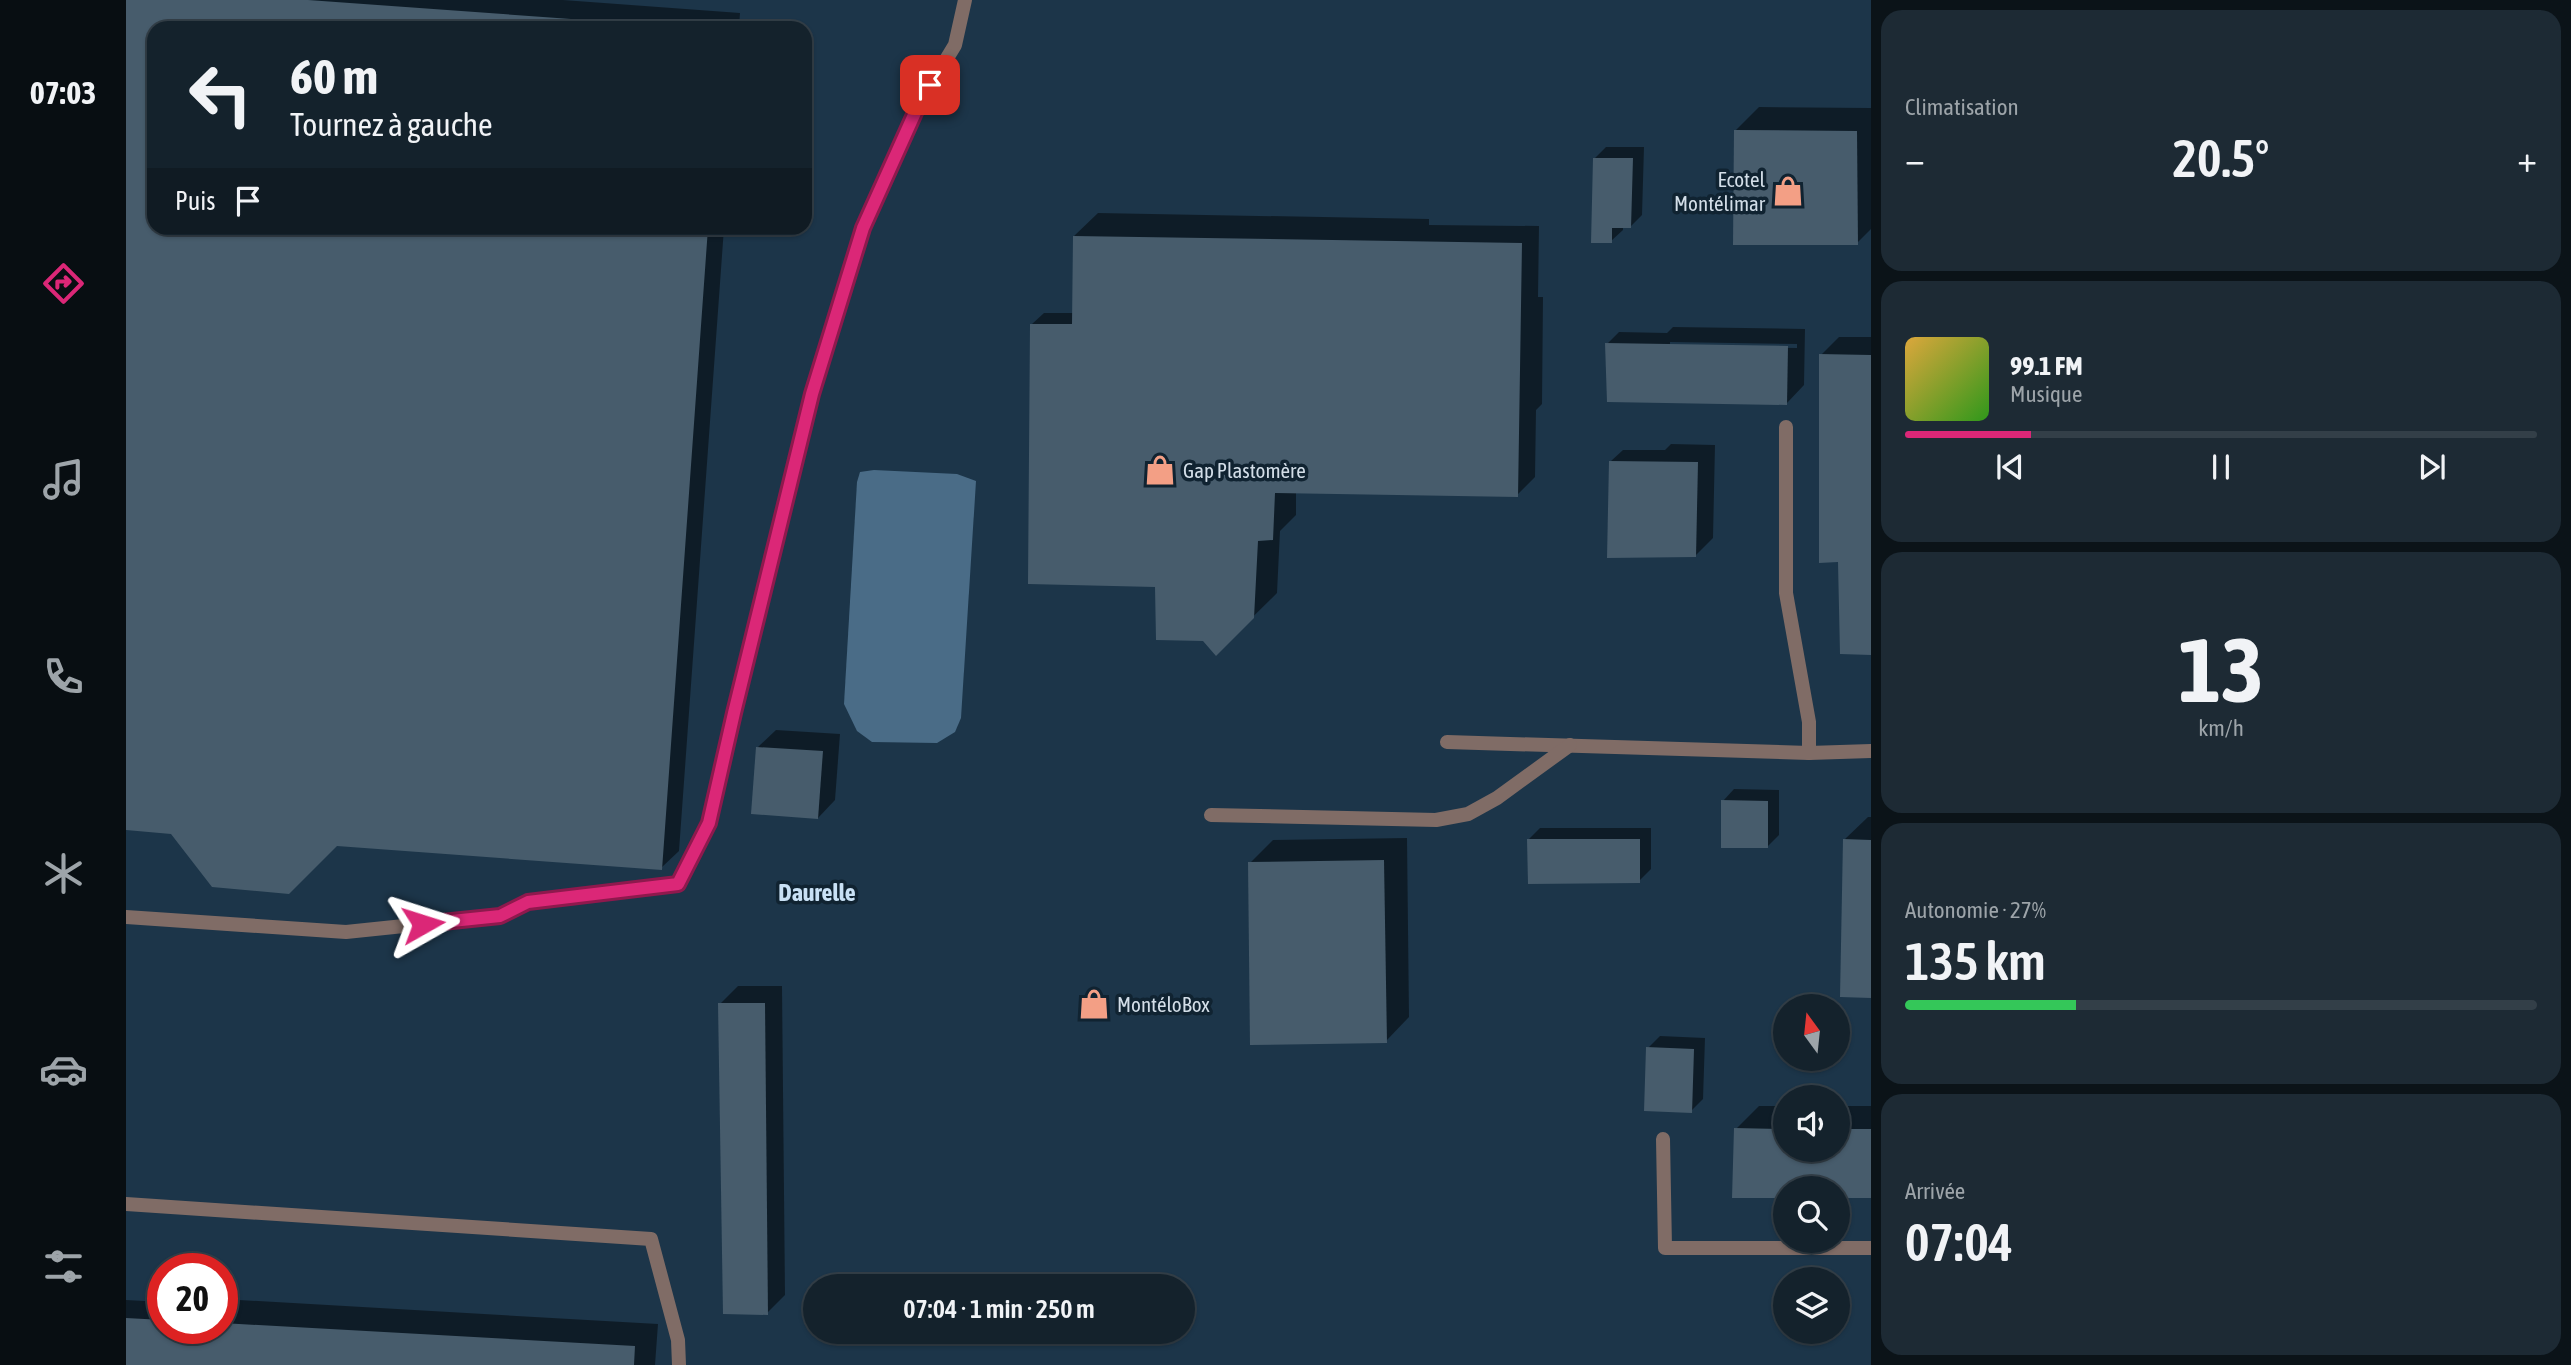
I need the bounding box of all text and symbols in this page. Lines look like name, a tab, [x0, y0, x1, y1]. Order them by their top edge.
text: 60 m	[290, 48, 378, 104]
icon: left	[175, 49, 266, 140]
pin	[900, 55, 960, 115]
icon: arrive	[911, 66, 949, 104]
text: 07:03	[30, 74, 96, 111]
text: Climatisation	[1905, 94, 2019, 120]
text: Tournez à gauche	[290, 106, 493, 143]
text: 20.5°	[2173, 128, 2269, 188]
text: −	[1905, 137, 1925, 180]
text: +	[2517, 137, 2537, 180]
place label: Ecotel Montélimar	[1674, 167, 1766, 215]
shop icon: Ecotel Montélimar	[1771, 174, 1805, 208]
icon: arrive	[229, 182, 267, 220]
text: Puis	[175, 186, 215, 216]
icon: directions	[39, 259, 88, 308]
text: 99.1 FM	[2010, 351, 2083, 381]
text: Musique	[2010, 381, 2082, 407]
icon: previous	[1991, 448, 2029, 486]
icon: pause	[2202, 448, 2240, 486]
icon: next	[2413, 448, 2451, 486]
shop icon: Gap Plastomère	[1143, 453, 1177, 487]
icon: music	[39, 455, 88, 504]
place label: Gap Plastomère	[1183, 458, 1306, 482]
text: 13	[2178, 617, 2264, 721]
icon: phone	[39, 652, 88, 701]
text: km/h	[2198, 715, 2244, 741]
icon: climate	[39, 849, 88, 898]
district label: Daurelle	[778, 879, 856, 906]
position arrow	[386, 887, 460, 961]
text: Autonomie · 27%	[1905, 897, 2046, 923]
text: 135 km	[1905, 931, 2046, 991]
shop icon: MontéloBox	[1077, 987, 1111, 1021]
place label: MontéloBox	[1117, 992, 1210, 1016]
north arrow	[1773, 994, 1850, 1071]
map controls	[1773, 994, 1850, 1344]
icon: car	[39, 1045, 88, 1094]
button: sound	[1773, 1085, 1850, 1162]
button: search	[1773, 1176, 1850, 1253]
text: Arrivée	[1905, 1178, 1965, 1204]
text: 07:04	[1905, 1212, 2013, 1272]
icon: filters	[39, 1242, 88, 1291]
speed limit sign: 20	[147, 1253, 238, 1344]
button: layers	[1773, 1267, 1850, 1344]
text: 07:04 · 1 min · 250 m	[903, 1294, 1095, 1324]

